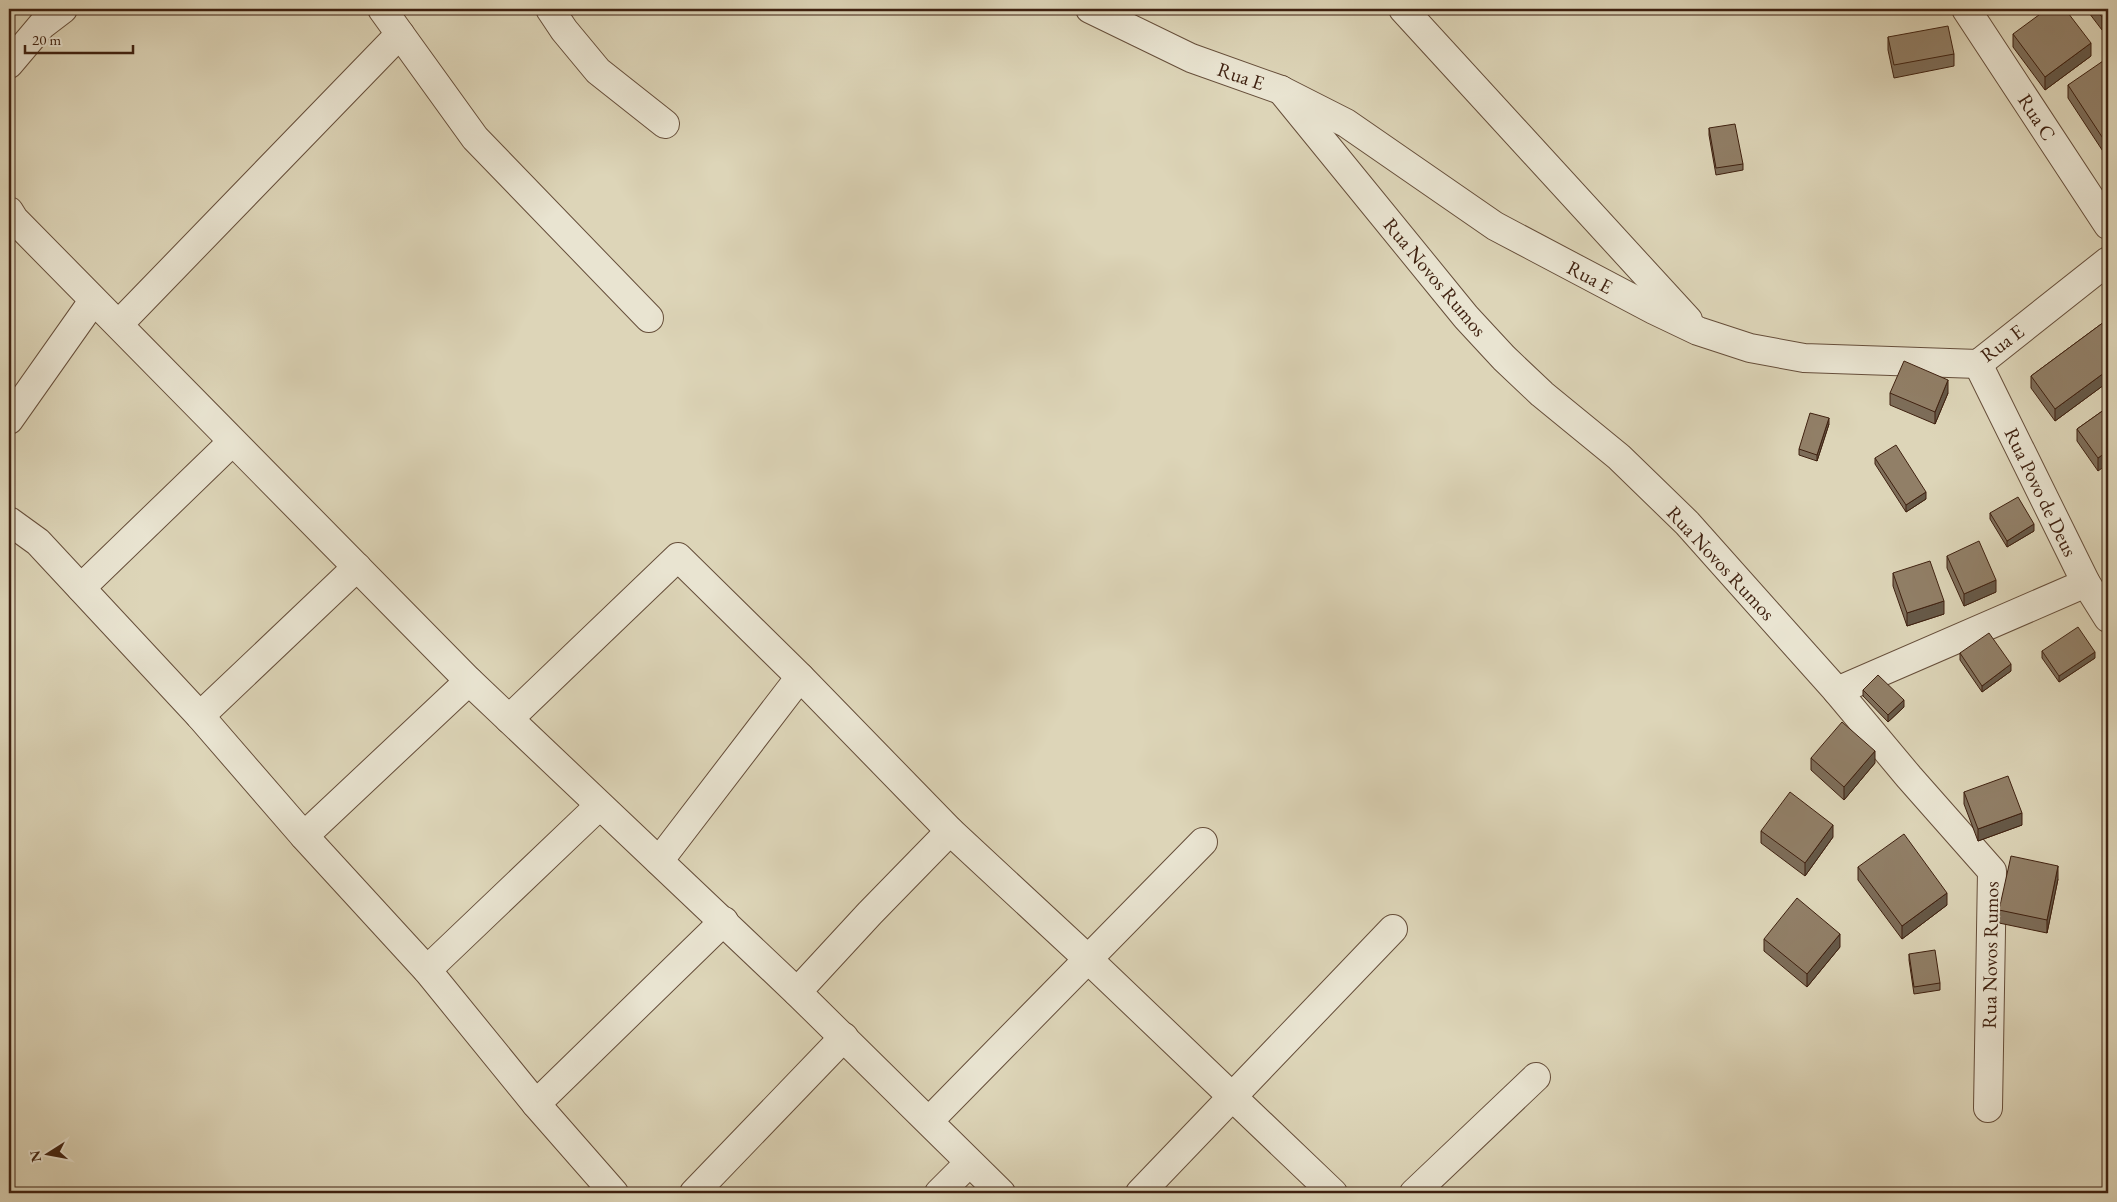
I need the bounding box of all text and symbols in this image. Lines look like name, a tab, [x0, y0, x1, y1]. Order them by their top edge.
scale bar	[25, 22, 132, 54]
text: 20 m	[32, 30, 61, 49]
street label: Rua E	[1214, 56, 1268, 96]
street label: Rua C	[2012, 89, 2062, 145]
street label: Rua Novos Rumos	[1378, 212, 1492, 342]
street label: Rua E	[1563, 254, 1617, 300]
street label: Rua E	[1975, 318, 2029, 368]
street label: Rua Povo de Deus	[1999, 423, 2083, 561]
street label: Rua Novos Rumos	[1661, 500, 1781, 626]
street label: Rua Novos Rumos	[1976, 881, 2004, 1029]
north arrow	[22, 1130, 72, 1180]
text: N	[25, 1149, 45, 1164]

